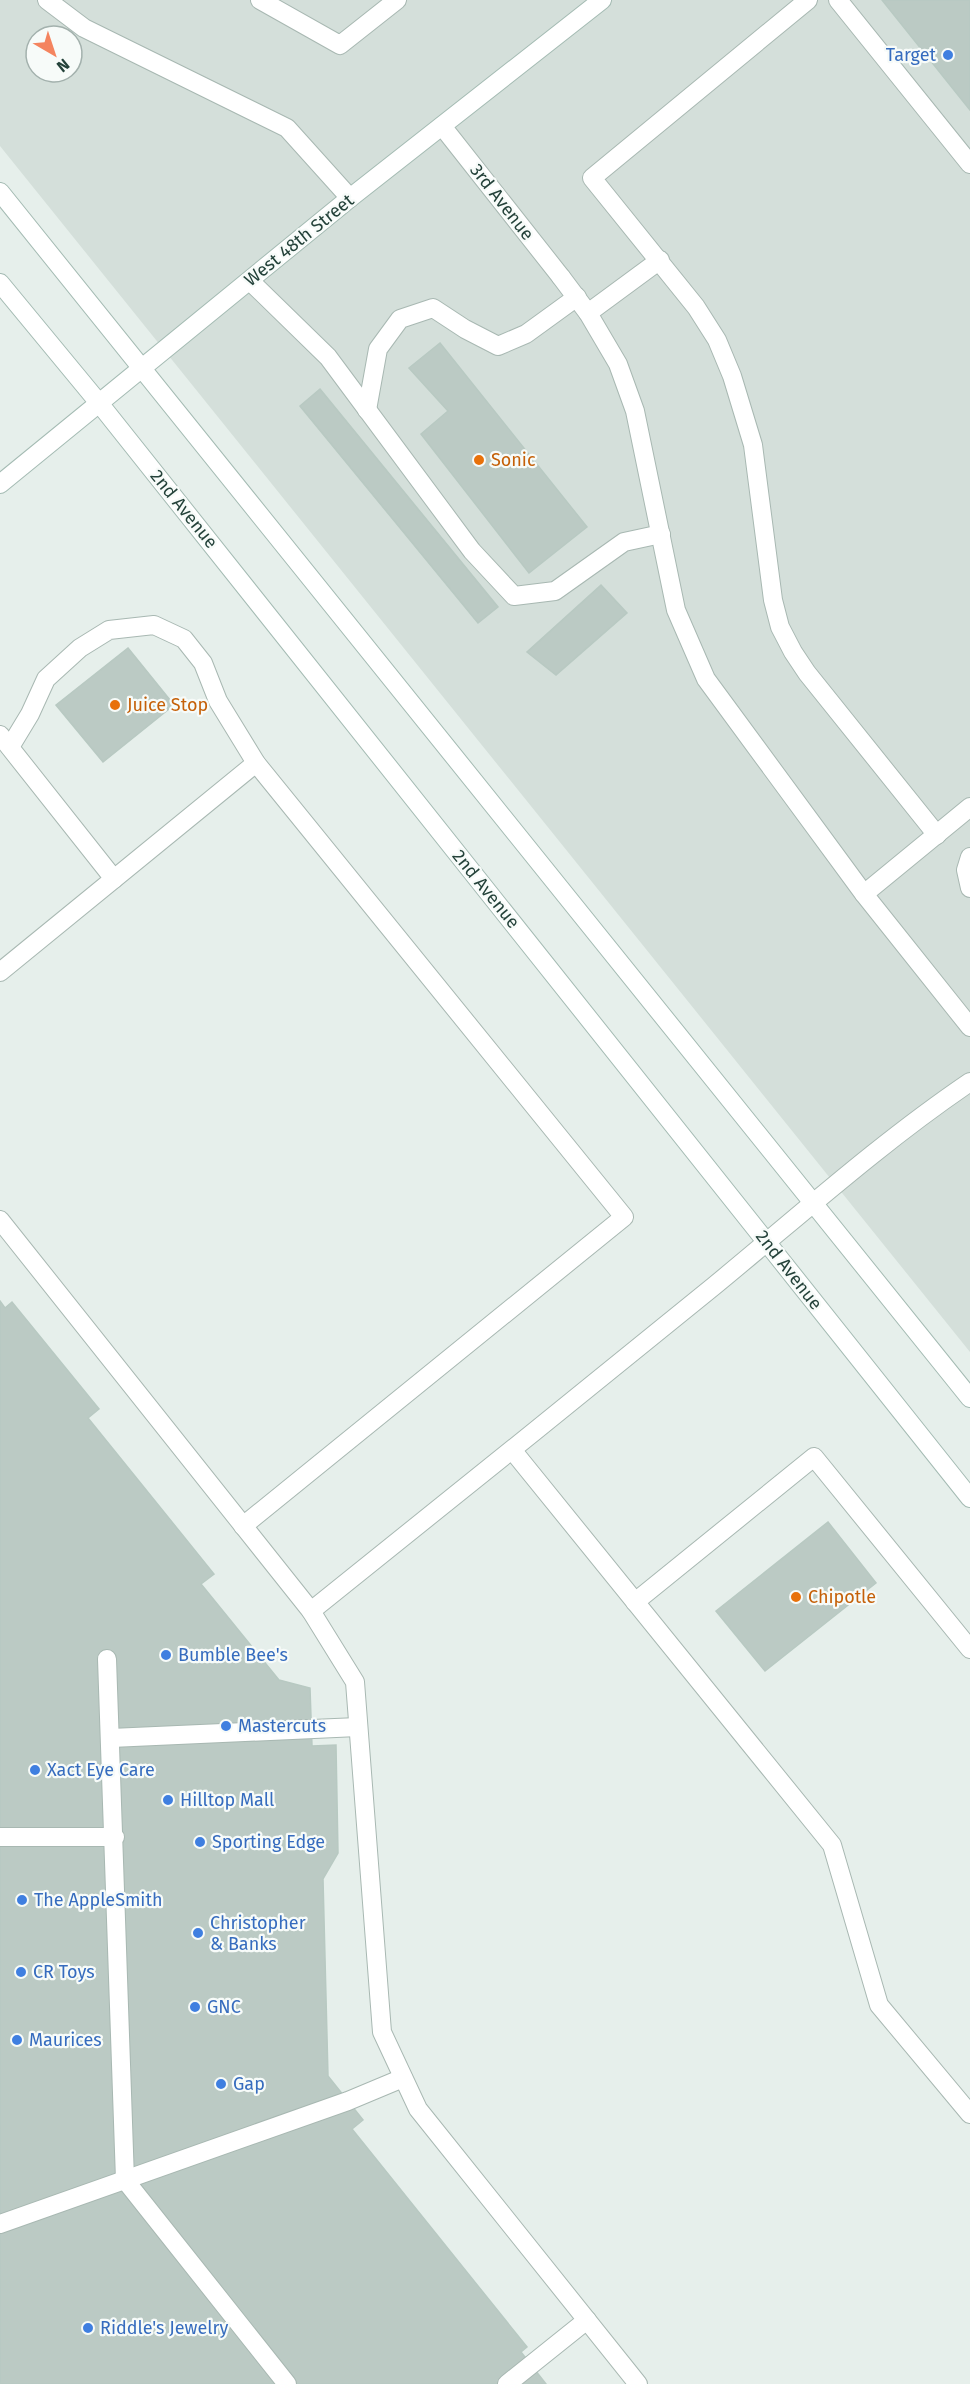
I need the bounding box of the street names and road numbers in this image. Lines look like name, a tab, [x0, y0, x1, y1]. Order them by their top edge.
street label: 3rd Avenue	[465, 160, 539, 244]
street label: West 48th Street	[240, 189, 358, 291]
street label: 2nd Avenue	[146, 465, 222, 553]
street label: 2nd Avenue	[448, 845, 524, 933]
street label: 2nd Avenue	[751, 1226, 827, 1314]

